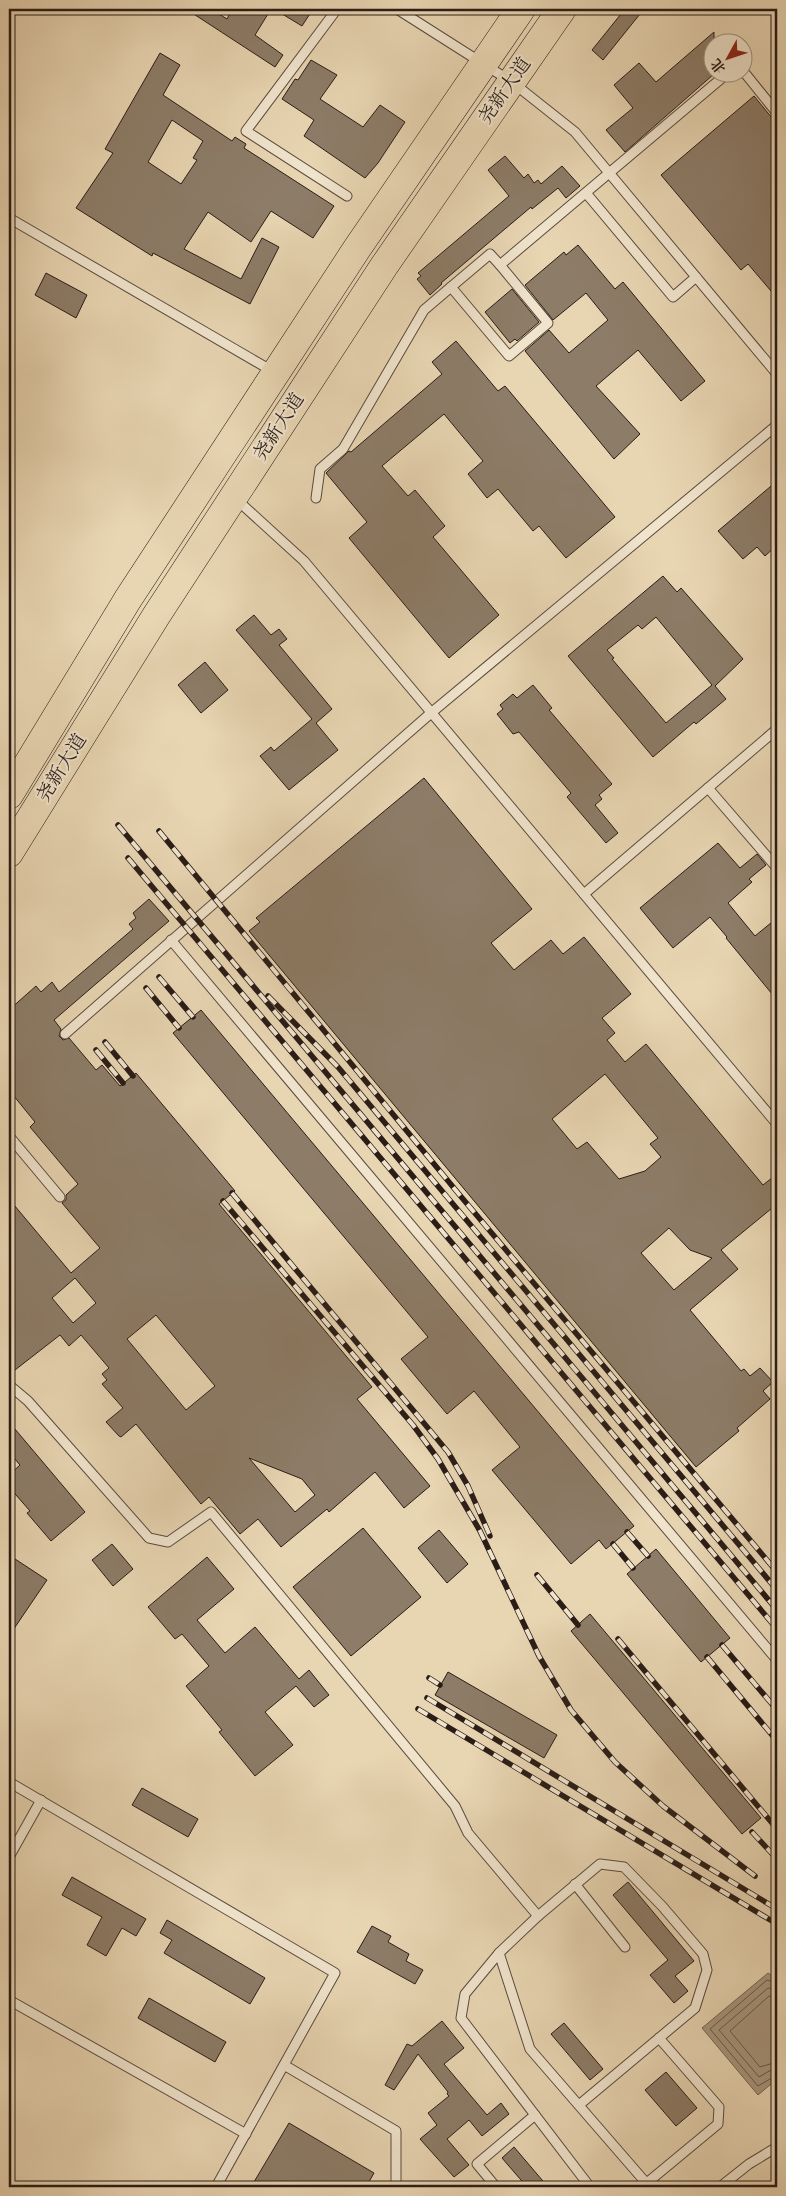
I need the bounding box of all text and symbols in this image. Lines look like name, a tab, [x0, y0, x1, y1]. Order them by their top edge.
north arrow	[704, 32, 754, 82]
street label: 尧新大道	[474, 53, 536, 129]
text: 北	[707, 55, 730, 77]
street label: 尧新大道	[249, 389, 309, 465]
street label: 尧新大道	[32, 730, 92, 806]

